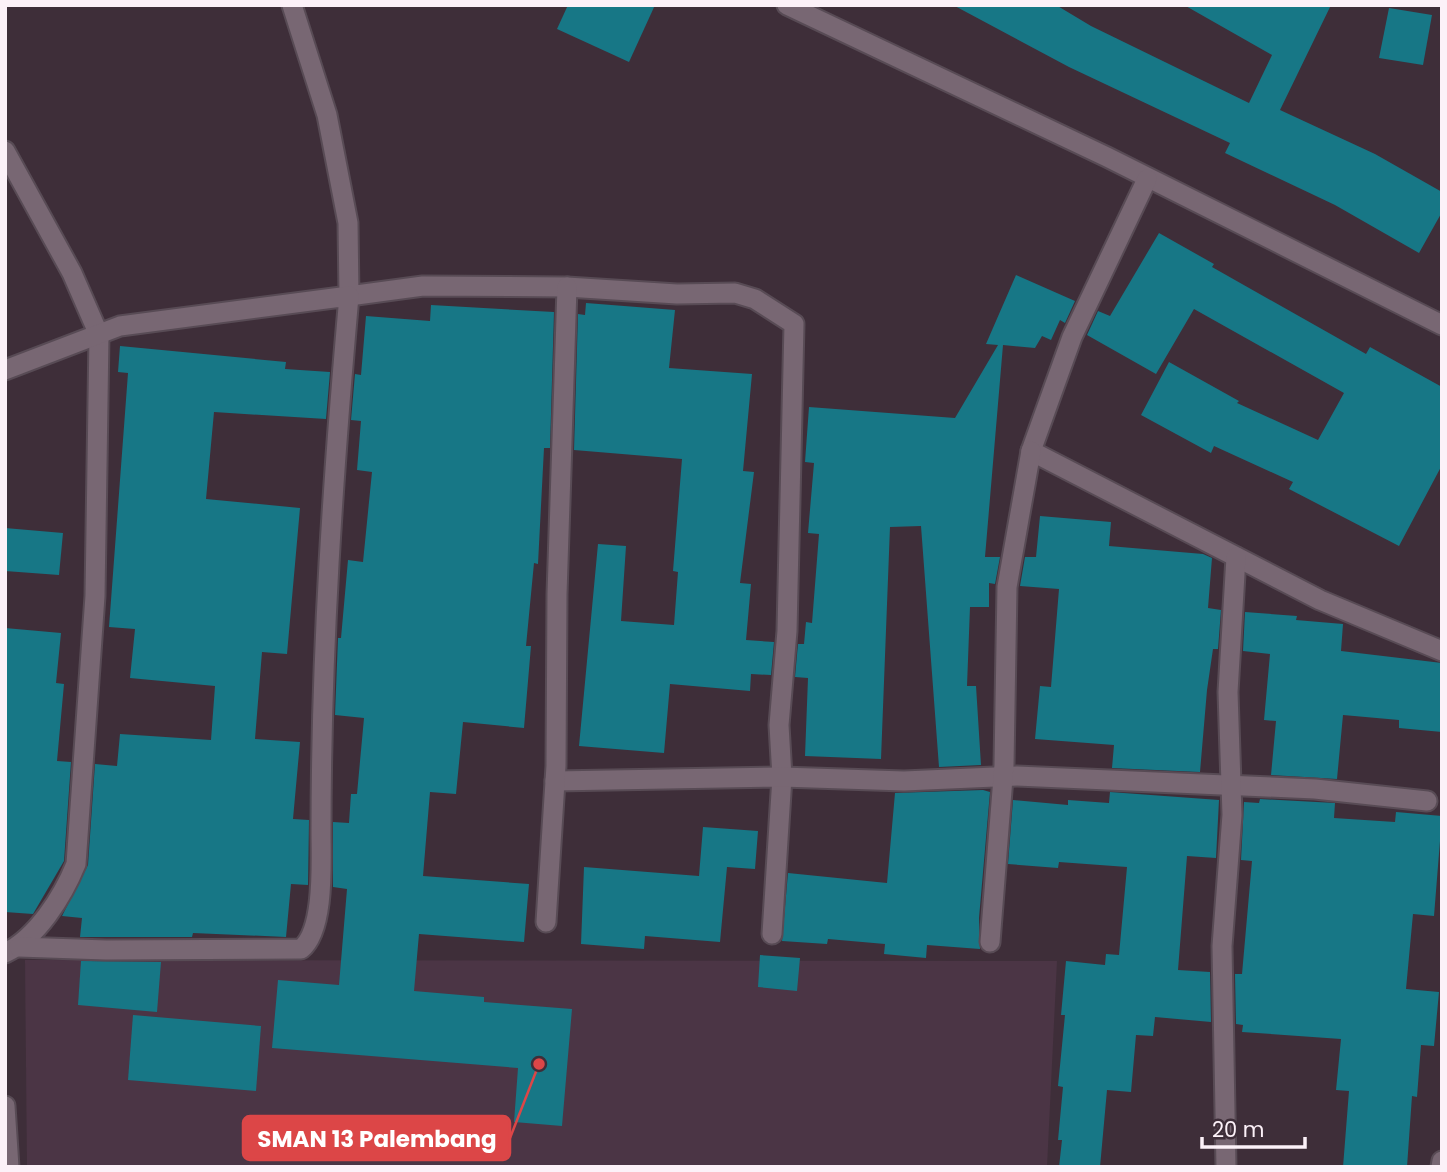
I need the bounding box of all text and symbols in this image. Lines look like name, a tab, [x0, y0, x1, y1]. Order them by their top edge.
scale bar	[1202, 1106, 1305, 1150]
text: 20 m	[1212, 1115, 1265, 1144]
callout: SMAN 13 Palembang	[243, 1116, 510, 1160]
text: SMAN 13 Palembang	[257, 1123, 497, 1155]

